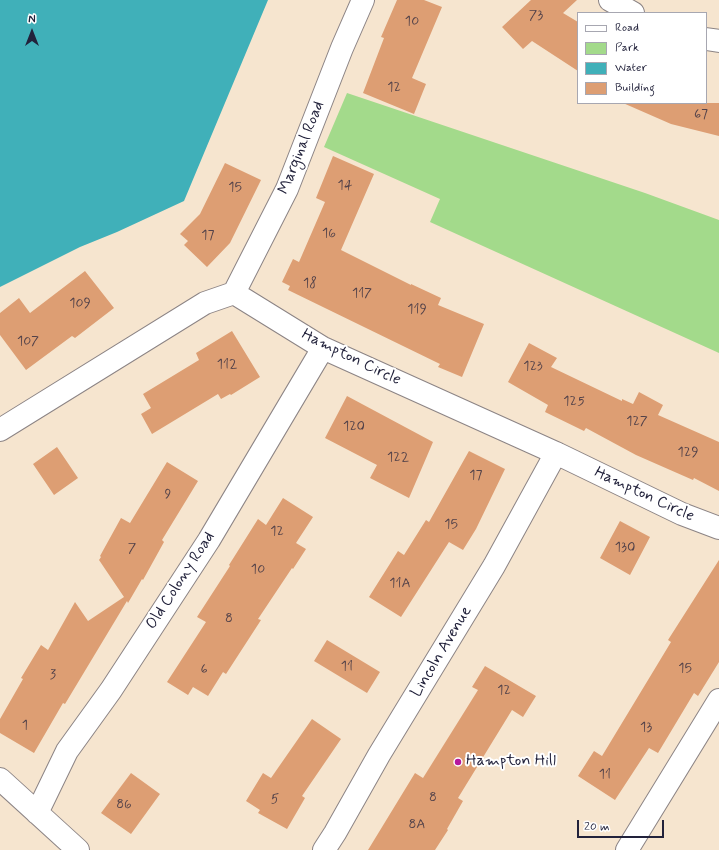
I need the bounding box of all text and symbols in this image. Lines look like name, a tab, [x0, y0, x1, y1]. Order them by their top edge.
house number: 73	[529, 8, 543, 24]
north arrow	[12, 12, 52, 52]
legend	[577, 12, 707, 104]
text: N	[28, 13, 36, 27]
house number: 10	[405, 14, 419, 30]
text: Road	[615, 20, 639, 36]
text: Park	[615, 40, 639, 56]
text: Water	[615, 60, 647, 76]
house number: 12	[387, 80, 401, 96]
text: Building	[615, 80, 655, 96]
street label: Marginal Road	[275, 99, 329, 197]
house number: 67	[694, 107, 708, 123]
house number: 14	[338, 178, 352, 194]
house number: 15	[228, 180, 242, 196]
house number: 16	[322, 226, 336, 242]
house number: 17	[201, 228, 215, 244]
house number: 18	[303, 276, 317, 292]
house number: 117	[352, 286, 372, 302]
house number: 109	[69, 296, 91, 312]
house number: 119	[407, 302, 427, 318]
street label: Hampton Circle	[298, 326, 404, 390]
house number: 107	[17, 334, 39, 350]
house number: 112	[217, 357, 237, 373]
house number: 123	[523, 359, 543, 375]
house number: 125	[563, 394, 585, 410]
house number: 127	[626, 414, 648, 430]
house number: 120	[343, 419, 365, 435]
house number: 129	[677, 445, 699, 461]
house number: 122	[387, 450, 409, 466]
street label: Hampton Circle	[591, 463, 697, 527]
house number: 17	[469, 468, 483, 484]
house number: 9	[165, 487, 171, 503]
house number: 15	[444, 517, 458, 533]
house number: 12	[270, 524, 284, 540]
street label: Old Colony Road	[142, 529, 220, 633]
house number: 130	[615, 540, 635, 556]
house number: 7	[128, 541, 136, 557]
house number: 10	[251, 562, 265, 578]
house number: 11A	[389, 576, 411, 592]
street label: Lincoln Avenue	[407, 603, 477, 701]
house number: 8	[225, 611, 233, 627]
house number: 11	[341, 659, 353, 675]
house number: 15	[678, 661, 692, 677]
house number: 6	[200, 662, 208, 678]
house number: 3	[50, 667, 56, 683]
house number: 12	[497, 683, 511, 699]
house number: 1	[22, 718, 28, 734]
house number: 13	[640, 720, 652, 736]
place label: Hampton Hill	[466, 752, 556, 772]
marker: Hampton Hill	[453, 757, 463, 767]
house number: 11	[599, 767, 611, 783]
house number: 8	[429, 790, 437, 806]
house number: 5	[271, 792, 279, 808]
house number: 86	[116, 797, 132, 813]
scale bar	[579, 812, 666, 838]
house number: 8A	[408, 817, 426, 833]
text: 20 m	[584, 819, 610, 835]

